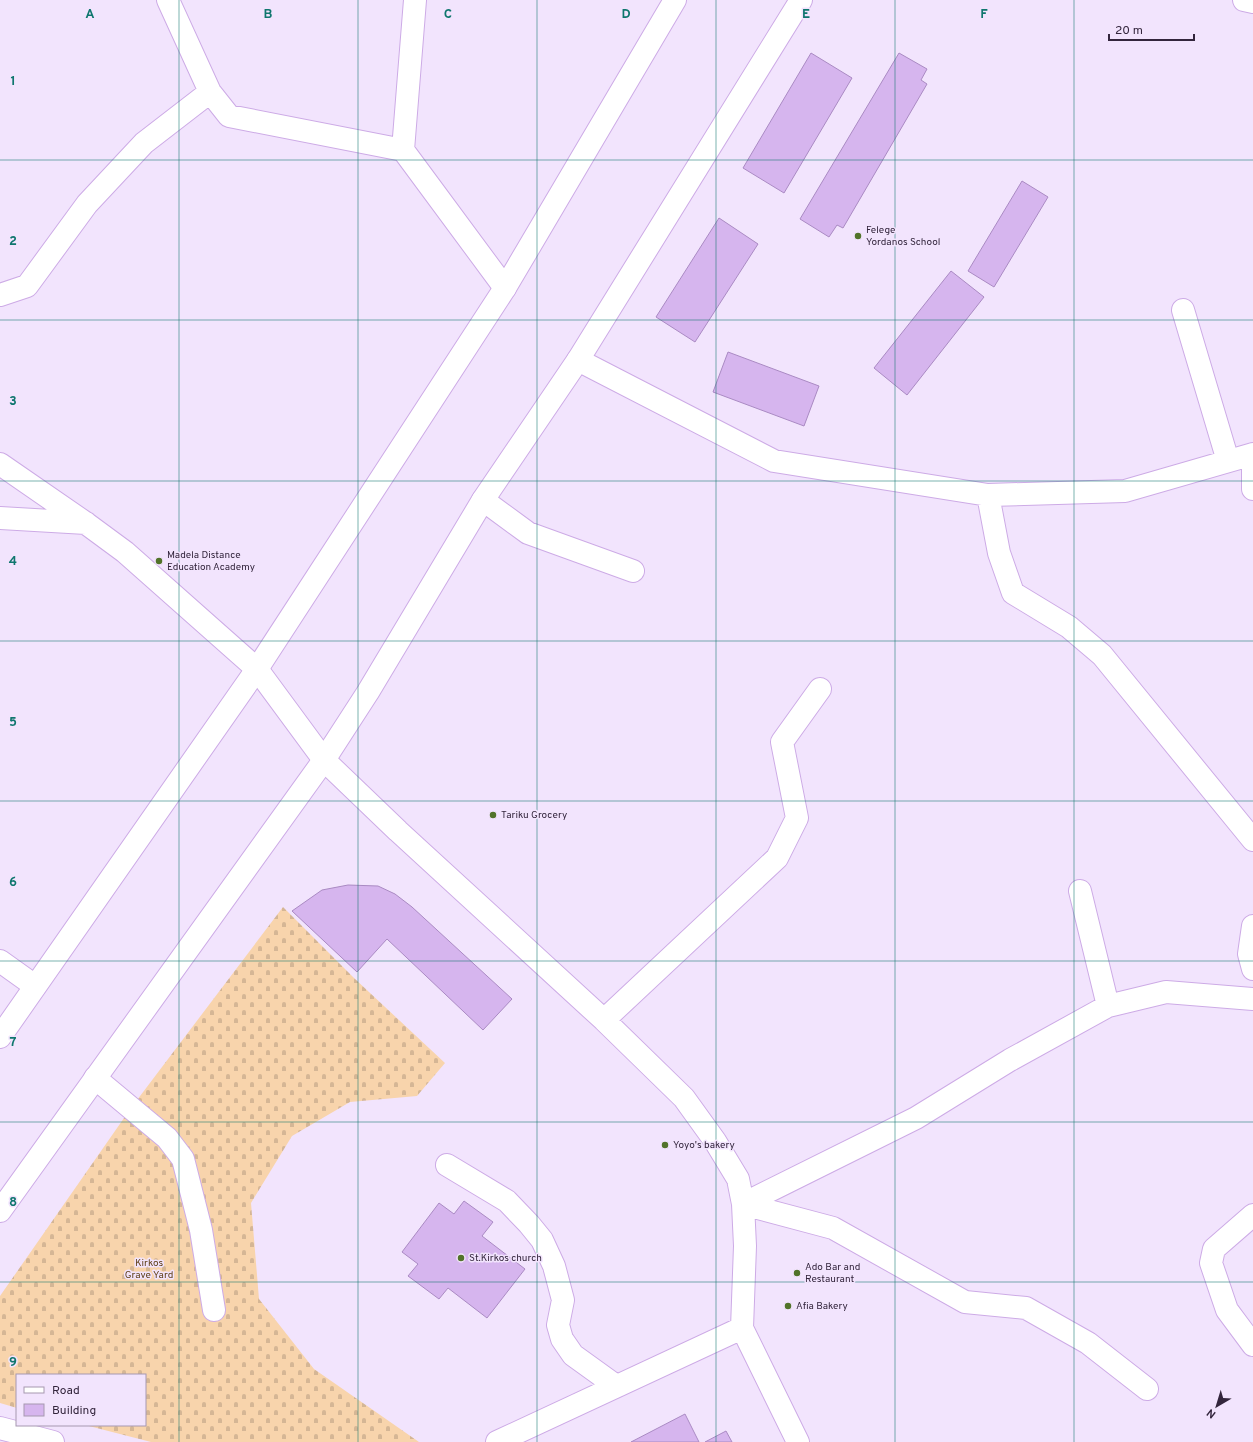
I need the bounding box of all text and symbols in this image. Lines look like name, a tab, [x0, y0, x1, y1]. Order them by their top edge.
text: A	[85, 7, 95, 23]
text: B	[264, 7, 273, 23]
text: C	[444, 7, 452, 23]
text: D	[621, 7, 631, 23]
text: E	[802, 7, 810, 23]
text: F	[980, 7, 988, 23]
scale bar	[1109, 16, 1194, 42]
text: 20 m	[1115, 23, 1143, 39]
text: 1	[10, 74, 16, 90]
place label: Felege Yordanos School	[866, 224, 940, 249]
marker: Felege Yordanos School	[853, 231, 863, 241]
text: 2	[9, 234, 17, 250]
text: 3	[9, 394, 17, 410]
place label: Madela Distance Education Academy	[167, 549, 255, 574]
text: 4	[9, 554, 17, 570]
marker: Madela Distance Education Academy	[154, 556, 164, 566]
text: 5	[9, 715, 17, 731]
place label: Tariku Grocery	[501, 809, 567, 822]
marker: Tariku Grocery	[488, 810, 498, 820]
text: 6	[9, 875, 17, 891]
text: 7	[10, 1035, 17, 1051]
place label: Yoyo's bakery	[673, 1139, 735, 1152]
marker: Yoyo's bakery	[660, 1140, 670, 1150]
text: 8	[9, 1195, 17, 1211]
place label: St.Kirkos church	[469, 1252, 542, 1265]
marker: St.Kirkos church	[456, 1253, 466, 1263]
park label: Kirkos Grave Yard	[125, 1257, 173, 1282]
place label: Ado Bar and Restaurant	[805, 1261, 860, 1286]
marker: Ado Bar and Restaurant	[792, 1268, 802, 1278]
place label: Afia Bakery	[796, 1300, 848, 1313]
marker: Afia Bakery	[783, 1301, 793, 1311]
text: 9	[9, 1355, 17, 1371]
legend	[16, 1374, 146, 1426]
text: Road	[52, 1383, 80, 1399]
north arrow	[1197, 1386, 1237, 1426]
text: Building	[52, 1403, 96, 1419]
text: N	[1204, 1405, 1219, 1421]

